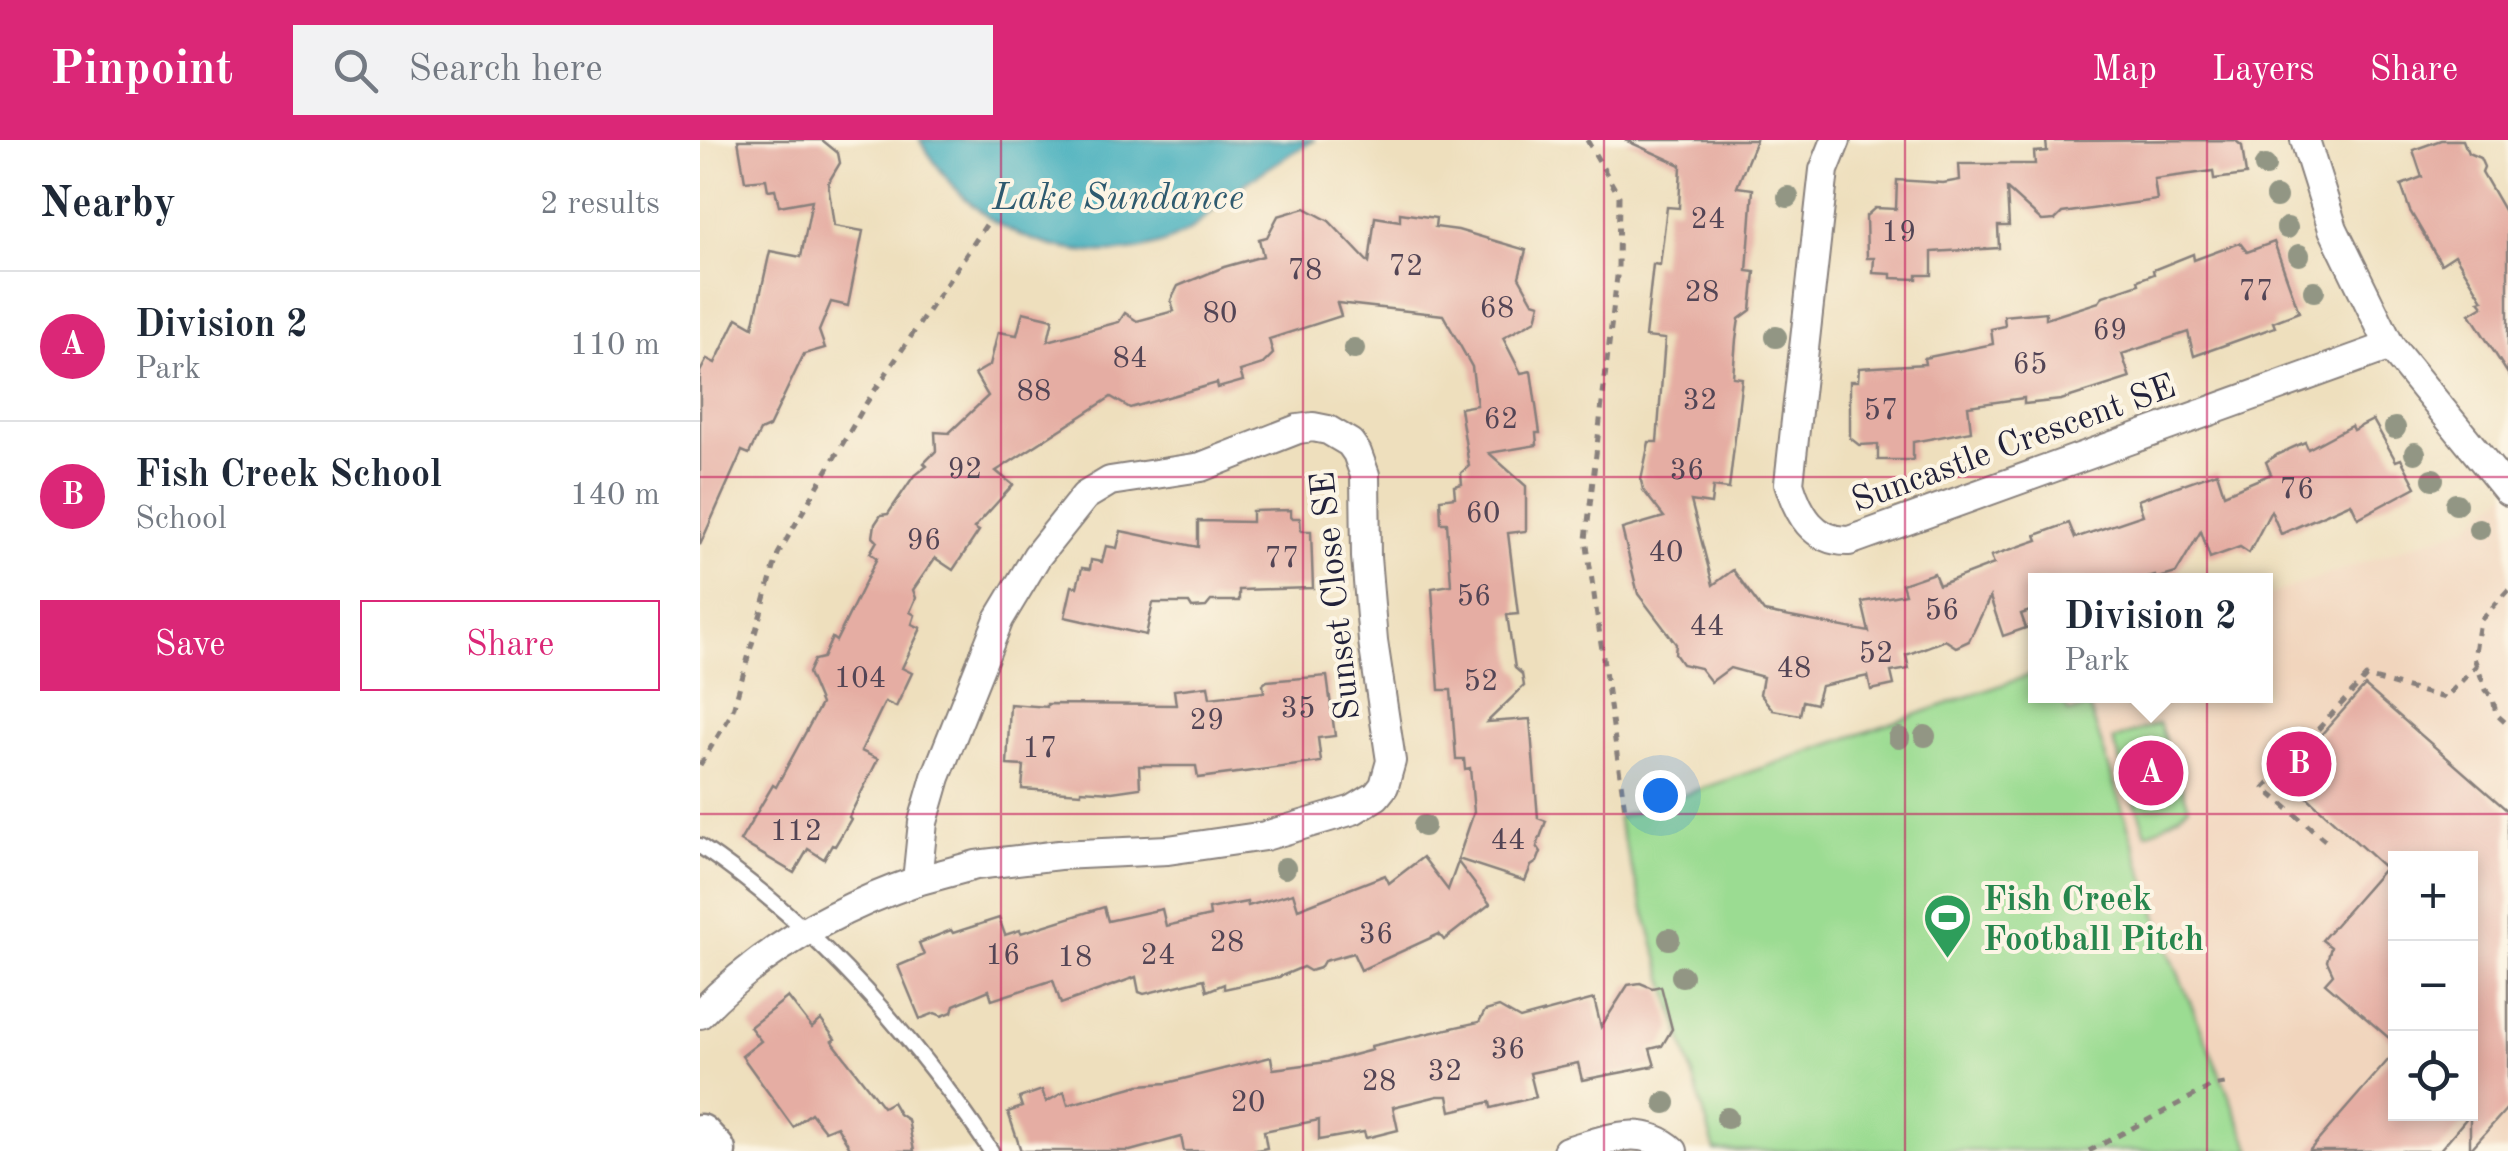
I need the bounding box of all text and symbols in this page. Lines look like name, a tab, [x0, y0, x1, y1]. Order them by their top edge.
search box	[293, 25, 993, 115]
icon: search	[328, 43, 383, 98]
text: Pinpoint	[50, 46, 233, 94]
text: Search here	[408, 51, 603, 89]
text: Map	[2092, 53, 2157, 88]
text: Layers	[2212, 53, 2315, 88]
text: Share	[2370, 53, 2458, 88]
water label: Lake Sundance	[991, 180, 1244, 218]
text: Nearby	[40, 184, 176, 226]
text: 2 results	[540, 189, 660, 221]
house number: 24	[1691, 205, 1725, 235]
house number: 19	[1882, 218, 1916, 248]
house number: 72	[1389, 252, 1423, 282]
house number: 78	[1288, 256, 1322, 286]
house number: 77	[2239, 277, 2273, 307]
house number: 28	[1685, 278, 1719, 308]
house number: 68	[1480, 294, 1514, 324]
house number: 80	[1203, 299, 1237, 329]
text: Division 2	[135, 307, 308, 345]
house number: 69	[2093, 316, 2127, 346]
text: A	[60, 330, 85, 362]
text: 110 m	[570, 330, 660, 362]
house number: 84	[1113, 344, 1147, 374]
house number: 65	[2013, 350, 2047, 380]
text: Park	[135, 354, 201, 386]
street label: Suncastle Crescent SE	[1847, 369, 2180, 519]
house number: 88	[1017, 377, 1051, 407]
house number: 32	[1683, 386, 1717, 416]
house number: 57	[1864, 396, 1898, 426]
house number: 62	[1484, 405, 1518, 435]
house number: 92	[948, 455, 982, 485]
house number: 36	[1670, 456, 1704, 486]
text: Fish Creek School	[135, 457, 442, 495]
street label: Sunset Close SE	[1306, 470, 1367, 722]
house number: 76	[2280, 475, 2314, 505]
text: B	[61, 480, 84, 512]
text: 140 m	[570, 480, 660, 512]
house number: 60	[1466, 499, 1500, 529]
text: School	[135, 504, 227, 536]
house number: 96	[907, 526, 941, 556]
house number: 40	[1649, 538, 1683, 568]
house number: 77	[1265, 544, 1299, 574]
popup	[2028, 573, 2273, 703]
house number: 56	[1457, 582, 1491, 612]
house number: 56	[1925, 596, 1959, 626]
text: Division 2	[2064, 599, 2237, 637]
button: Save	[40, 600, 340, 691]
button: Share	[360, 600, 660, 691]
house number: 44	[1690, 612, 1724, 642]
house number: 52	[1859, 639, 1893, 669]
text: Park	[2064, 646, 2130, 678]
house number: 48	[1777, 654, 1811, 684]
house number: 104	[834, 664, 886, 694]
house number: 52	[1464, 667, 1498, 697]
house number: 35	[1281, 694, 1315, 724]
house number: 29	[1190, 706, 1224, 736]
pin: B	[2266, 726, 2332, 802]
house number: 17	[1023, 734, 1057, 764]
pin: A	[2118, 736, 2184, 810]
your location	[1635, 770, 1686, 821]
house number: 112	[770, 817, 822, 847]
house number: 44	[1491, 826, 1525, 856]
map controls	[2388, 851, 2478, 1121]
button: +	[2388, 851, 2478, 941]
place label: Fish Creek Football Pitch	[1983, 883, 2204, 958]
sports icon: Fish Creek Football Pitch	[1922, 892, 1974, 960]
house number: 36	[1359, 920, 1393, 950]
house number: 28	[1210, 928, 1244, 958]
house number: 16	[986, 941, 1020, 971]
house number: 24	[1141, 941, 1175, 971]
button: −	[2388, 941, 2478, 1031]
house number: 18	[1058, 943, 1092, 973]
button: locate	[2388, 1031, 2478, 1121]
house number: 36	[1491, 1035, 1525, 1065]
house number: 32	[1428, 1057, 1462, 1087]
house number: 28	[1362, 1067, 1396, 1097]
house number: 20	[1231, 1088, 1265, 1118]

